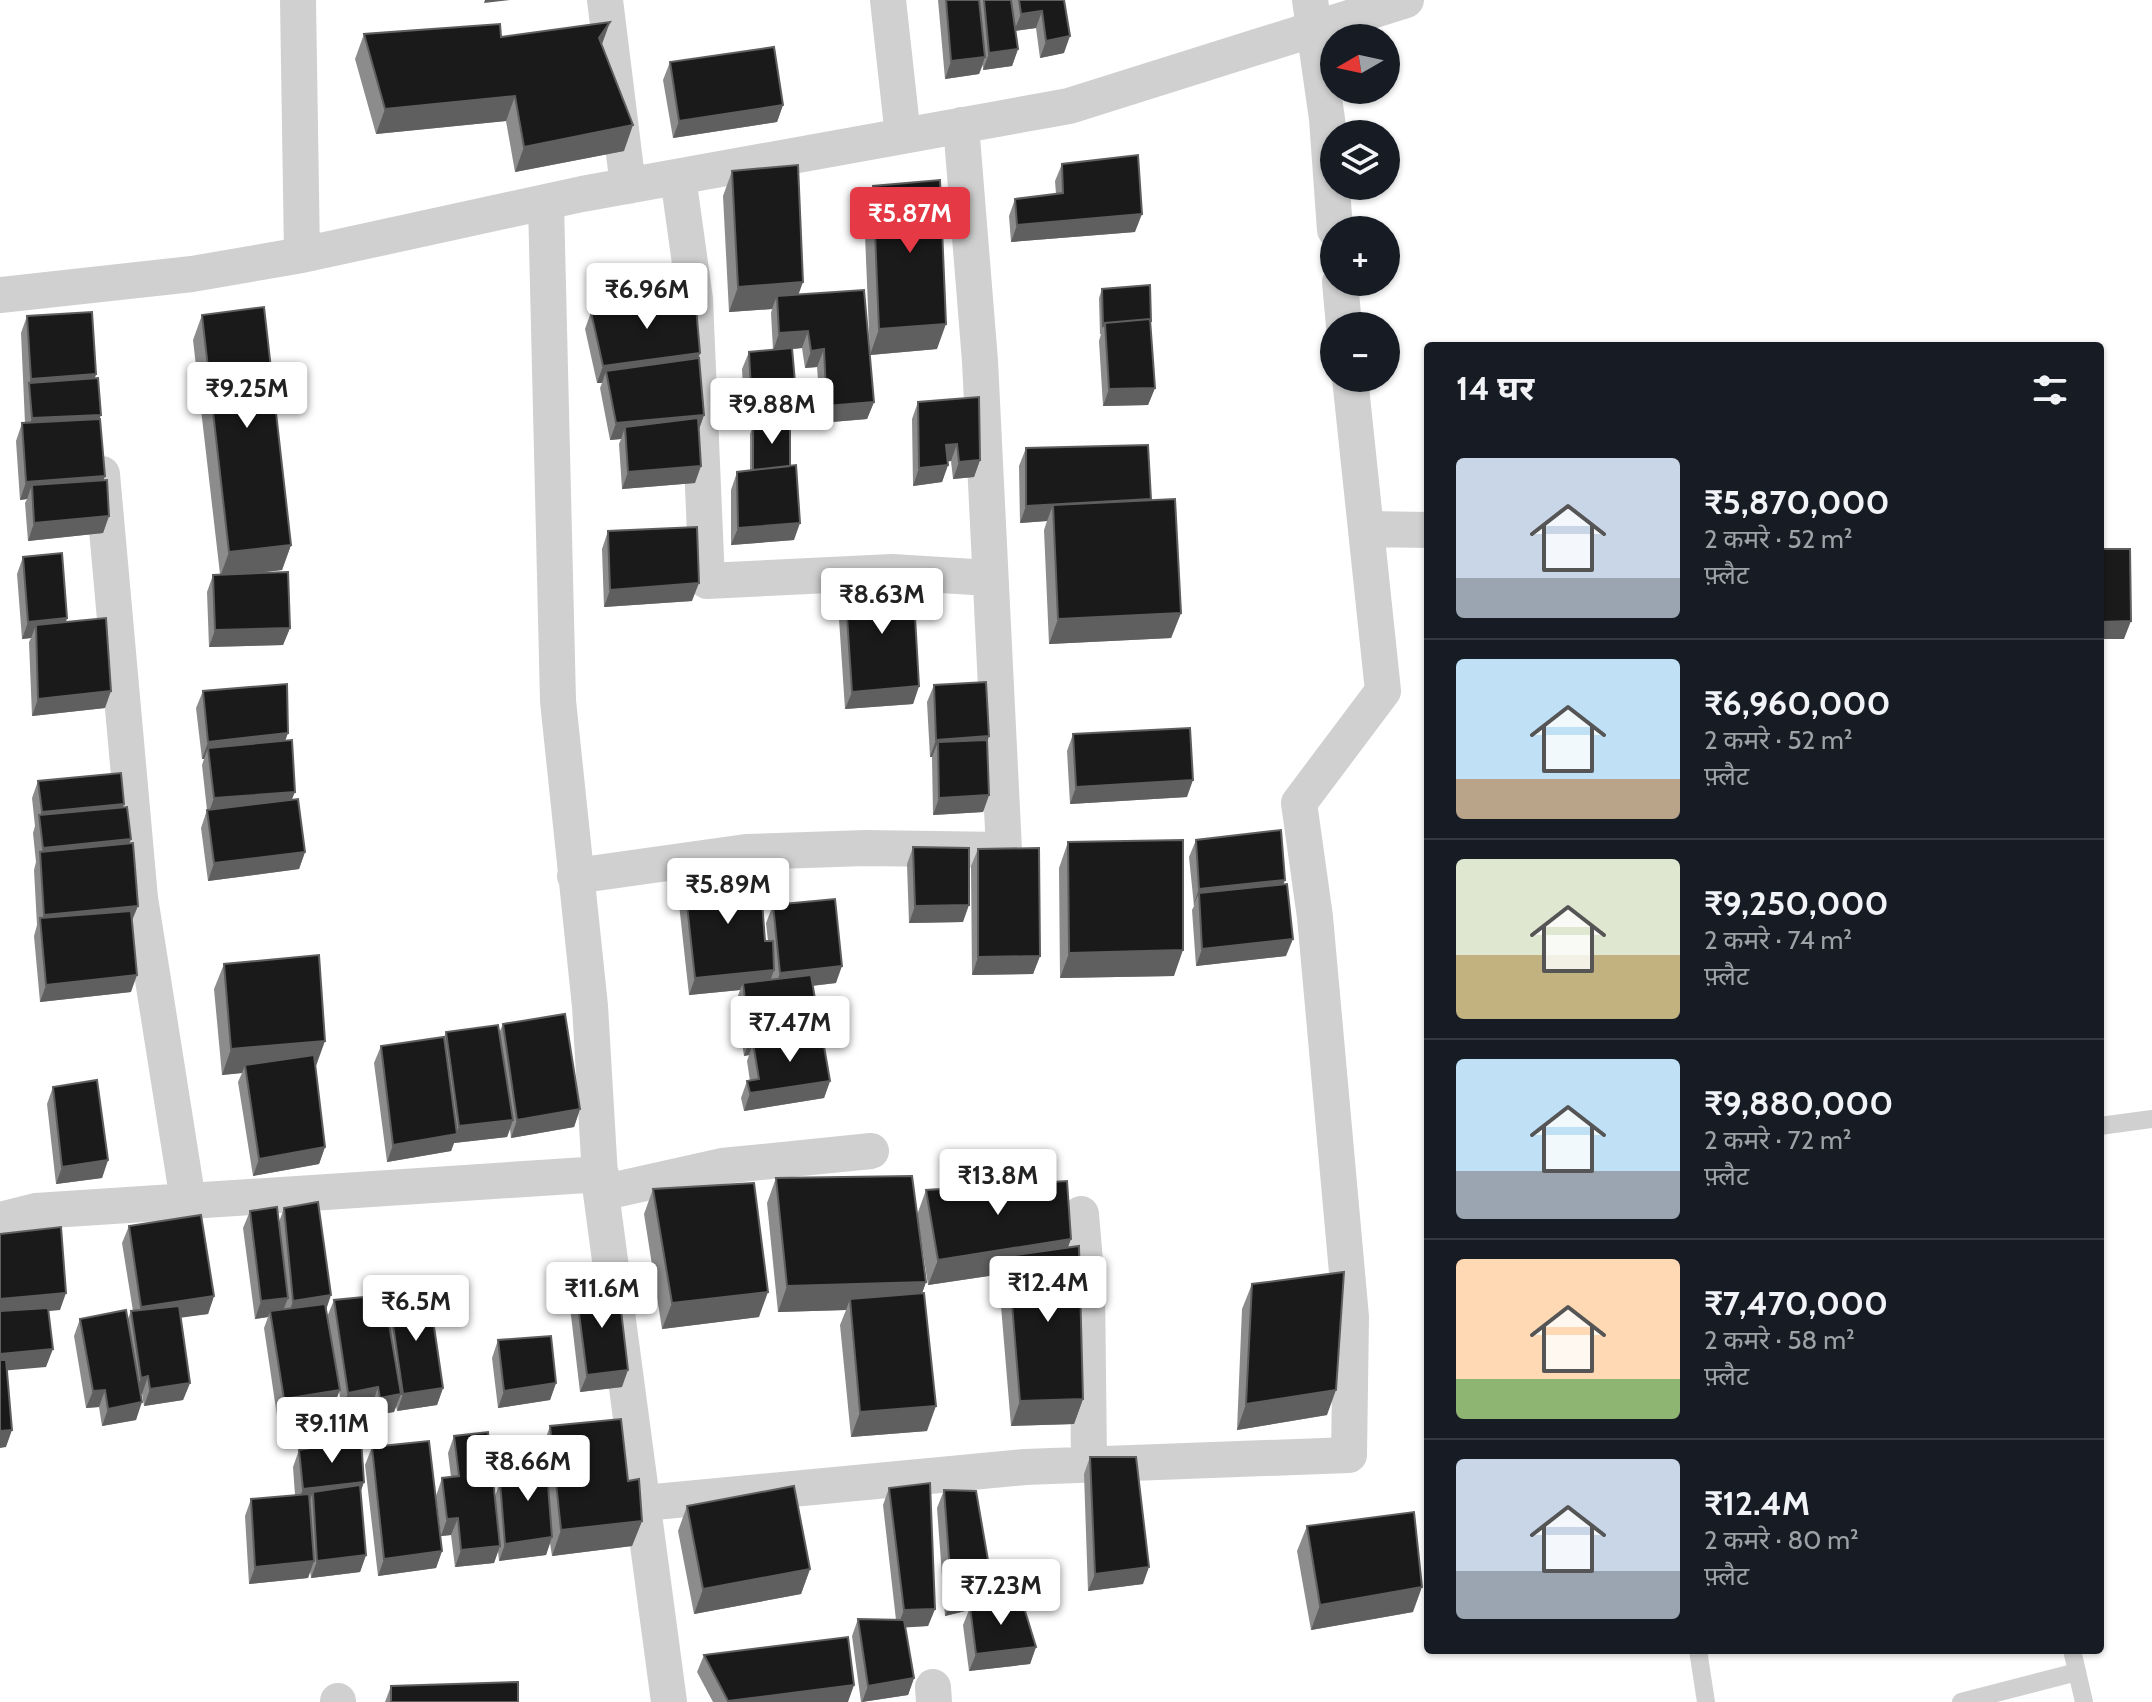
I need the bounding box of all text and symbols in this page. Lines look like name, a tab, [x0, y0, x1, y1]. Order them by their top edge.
north arrow	[1320, 24, 1400, 104]
map controls	[1320, 24, 1400, 392]
button: layers	[1320, 120, 1400, 200]
pin: ₹5.87M	[845, 187, 975, 255]
text: ₹5.87M	[868, 197, 952, 229]
button: +	[1320, 216, 1400, 296]
pin: ₹6.96M	[582, 263, 712, 331]
text: ₹6.96M	[604, 273, 690, 305]
button: −	[1320, 312, 1400, 392]
pin: ₹9.25M	[182, 362, 312, 430]
text: 14 घर	[1456, 367, 1534, 409]
icon: filters	[2028, 368, 2072, 412]
text: ₹9.25M	[205, 372, 289, 404]
pin: ₹9.88M	[707, 378, 837, 446]
text: ₹9.88M	[728, 388, 816, 420]
text: ₹5,870,000	[1704, 481, 1889, 523]
icon: home	[1520, 490, 1616, 586]
text: 2 कमरे · 52 m²	[1704, 523, 1853, 555]
text: फ़्लैट	[1704, 559, 1749, 591]
pin: ₹8.63M	[817, 568, 947, 636]
text: ₹8.63M	[839, 578, 925, 610]
text: ₹6,960,000	[1704, 682, 1890, 724]
icon: home	[1520, 691, 1616, 787]
text: 2 कमरे · 52 m²	[1704, 724, 1853, 756]
text: फ़्लैट	[1704, 760, 1749, 792]
pin: ₹5.89M	[663, 858, 793, 926]
text: ₹5.89M	[685, 868, 771, 900]
text: ₹9,250,000	[1704, 882, 1888, 924]
icon: home	[1520, 891, 1616, 987]
text: 2 कमरे · 74 m²	[1704, 924, 1852, 956]
text: फ़्लैट	[1704, 960, 1749, 992]
pin: ₹7.47M	[725, 996, 855, 1064]
text: ₹7.47M	[749, 1006, 831, 1038]
text: ₹9,880,000	[1704, 1082, 1893, 1124]
icon: home	[1520, 1091, 1616, 1187]
text: 2 कमरे · 72 m²	[1704, 1124, 1852, 1156]
pin: ₹13.8M	[933, 1149, 1063, 1217]
text: ₹13.8M	[958, 1159, 1038, 1191]
text: फ़्लैट	[1704, 1160, 1749, 1192]
pin: ₹12.4M	[983, 1256, 1113, 1324]
pin: ₹11.6M	[537, 1262, 667, 1330]
text: ₹12.4M	[1007, 1266, 1089, 1298]
text: ₹11.6M	[564, 1272, 640, 1304]
pin: ₹6.5M	[360, 1275, 472, 1343]
text: ₹7,470,000	[1704, 1282, 1888, 1324]
text: ₹6.5M	[381, 1285, 451, 1317]
icon: home	[1520, 1291, 1616, 1387]
text: 2 कमरे · 58 m²	[1704, 1324, 1855, 1356]
text: फ़्लैट	[1704, 1360, 1749, 1392]
pin: ₹9.11M	[267, 1397, 397, 1465]
text: ₹9.11M	[295, 1407, 369, 1439]
pin: ₹8.66M	[463, 1435, 593, 1503]
text: ₹8.66M	[485, 1445, 571, 1477]
text: ₹12.4M	[1704, 1482, 1810, 1524]
icon: home	[1520, 1491, 1616, 1587]
text: 2 कमरे · 80 m²	[1704, 1524, 1859, 1556]
pin: ₹7.23M	[936, 1559, 1066, 1627]
text: फ़्लैट	[1704, 1560, 1749, 1592]
text: ₹7.23M	[960, 1569, 1042, 1601]

